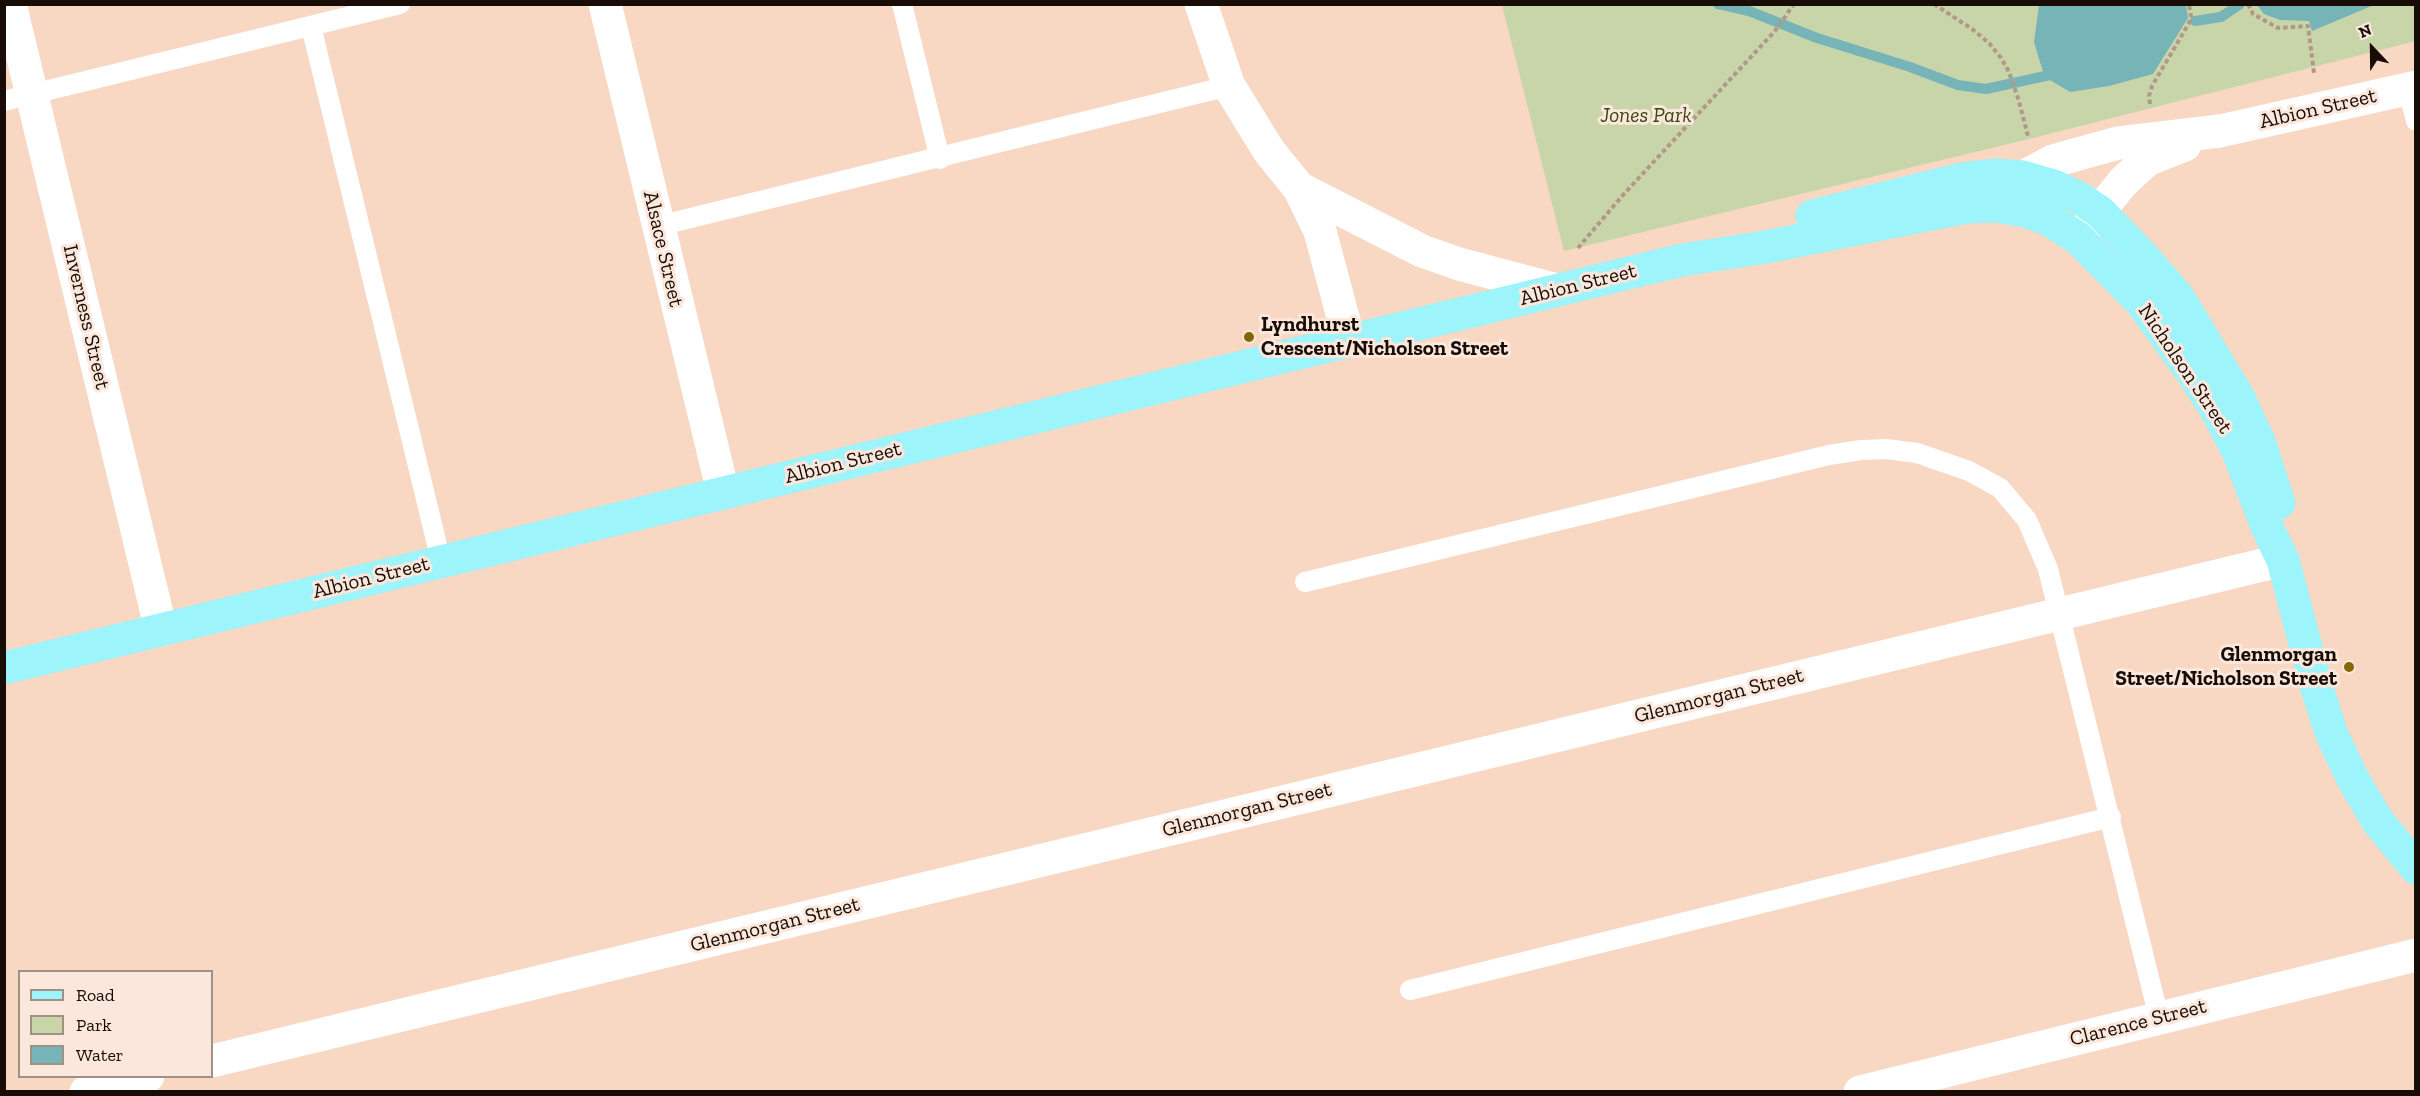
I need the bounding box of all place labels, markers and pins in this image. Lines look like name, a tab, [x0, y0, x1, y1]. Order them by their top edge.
place label: Lyndhurst Crescent/Nicholson Street	[1261, 312, 1508, 362]
marker: Lyndhurst Crescent/Nicholson Street	[1242, 330, 1256, 344]
place label: Glenmorgan Street/Nicholson Street	[2115, 642, 2337, 692]
marker: Glenmorgan Street/Nicholson Street	[2342, 660, 2356, 674]

